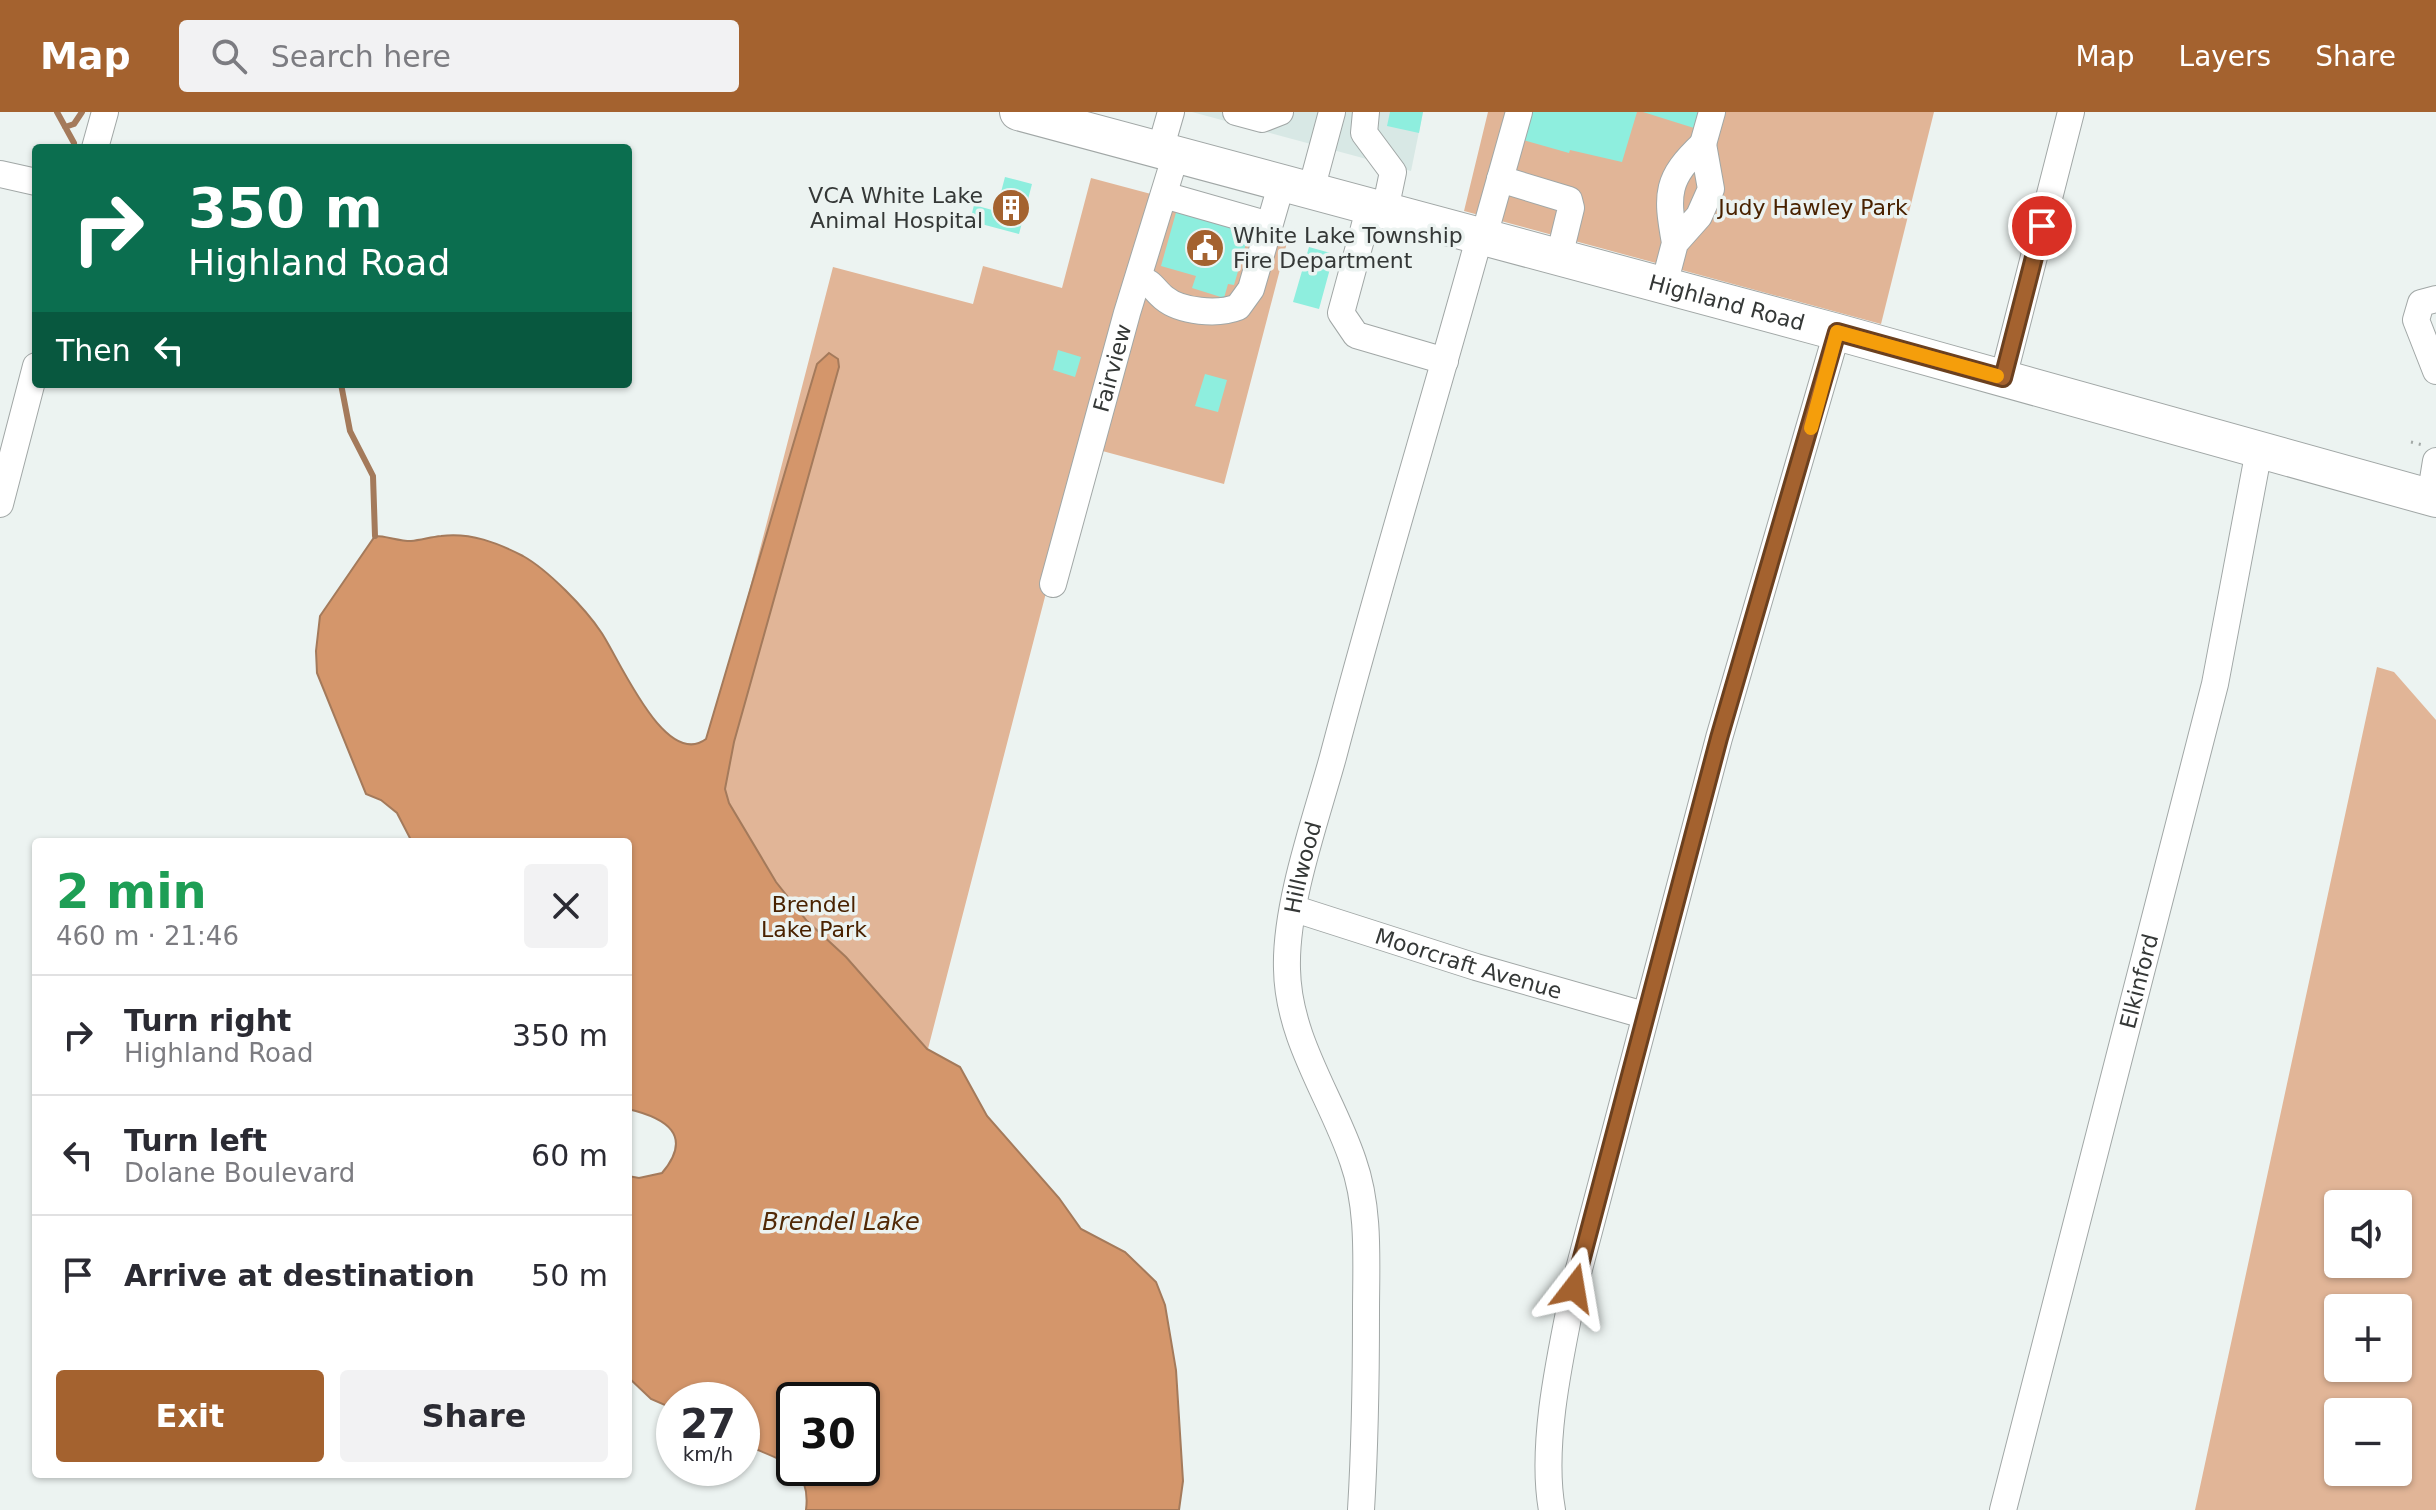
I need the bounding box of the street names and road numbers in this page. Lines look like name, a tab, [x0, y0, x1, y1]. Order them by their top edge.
street label: Highland Road	[1646, 270, 1807, 336]
street label: Fairview	[1089, 321, 1136, 415]
street label: Hillwood	[1280, 819, 1327, 916]
street label: Moorcraft Avenue	[1372, 924, 1565, 1004]
street label: Elkinford	[2115, 931, 2163, 1031]

